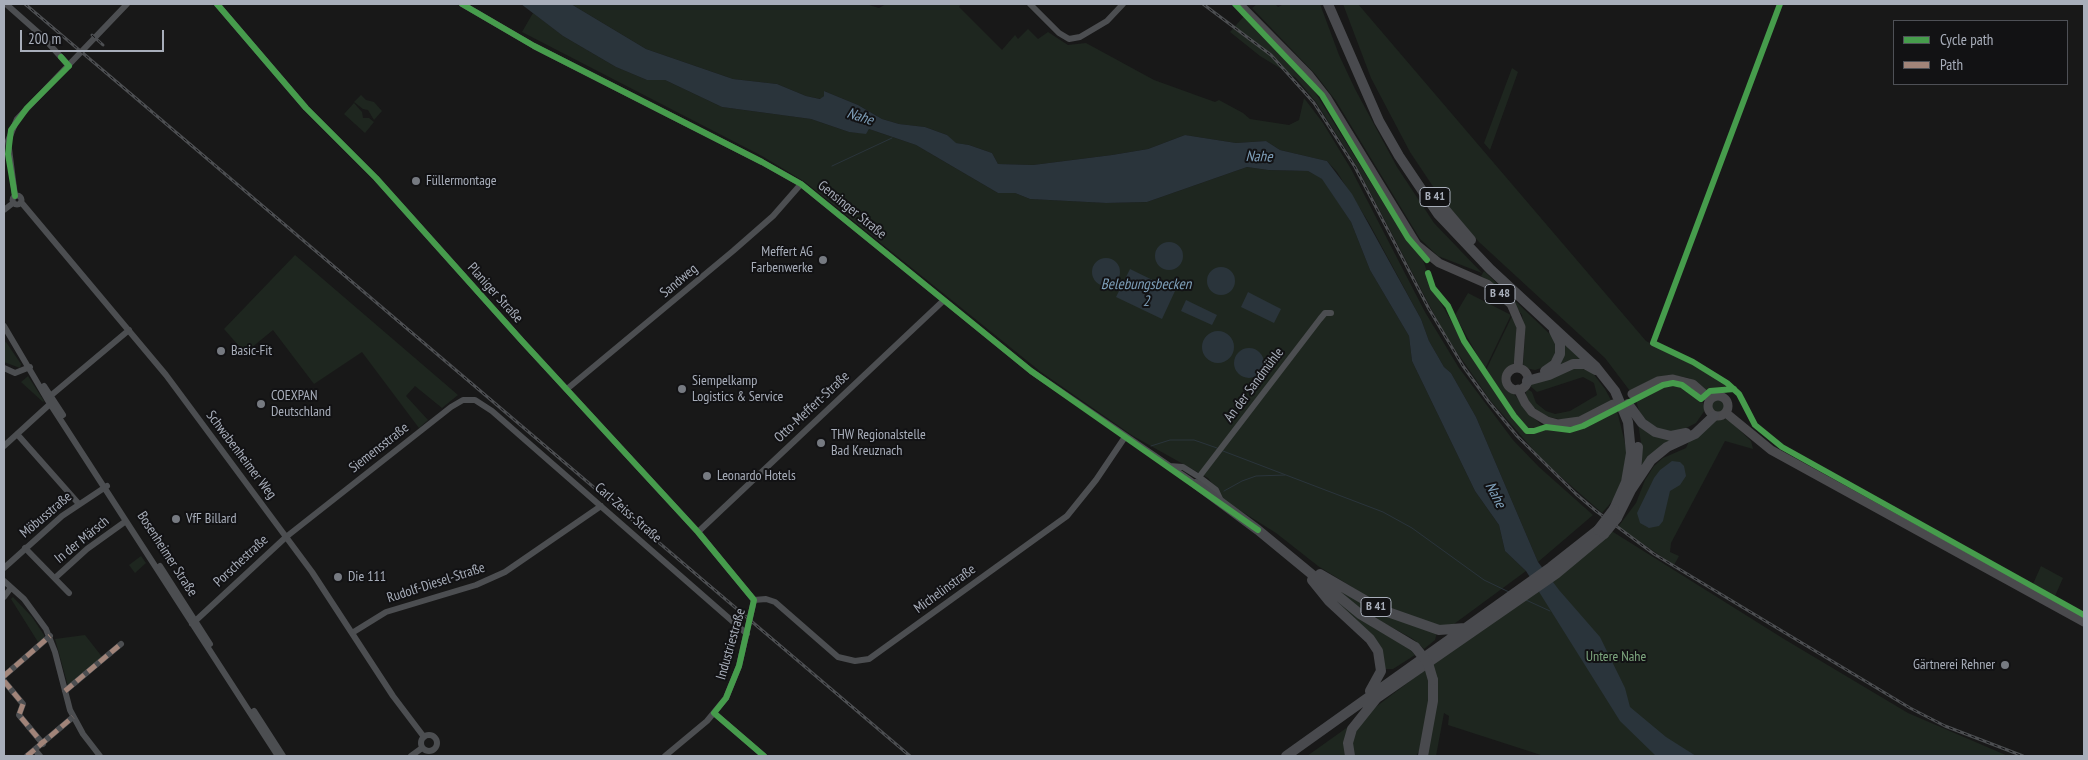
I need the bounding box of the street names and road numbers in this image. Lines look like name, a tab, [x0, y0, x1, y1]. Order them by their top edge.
street label: Gensinger Straße	[814, 177, 890, 243]
road number: B 41	[1420, 188, 1450, 206]
street label: Planiger Straße	[464, 260, 526, 326]
street label: Sandweg	[657, 261, 701, 301]
road number: B 48	[1485, 284, 1515, 304]
street label: An der Sandmühle	[1221, 345, 1287, 425]
street label: Otto-Meffert-Straße	[771, 368, 853, 446]
street label: Schwabenheimer Weg	[202, 407, 280, 503]
street label: Siemensstraße	[346, 419, 412, 477]
street label: Carl-Zeiss-Straße	[591, 479, 665, 547]
street label: Möbusstraße	[17, 488, 75, 542]
street label: Bosenheimer Straße	[133, 508, 201, 600]
street label: In der Märsch	[51, 513, 113, 567]
street label: Porschestraße	[210, 532, 272, 590]
street label: Rudolf-Diesel-Straße	[385, 559, 487, 607]
street label: Michelinstraße	[911, 561, 979, 617]
road number: B 41	[1361, 598, 1391, 616]
street label: Industriestraße	[713, 606, 749, 682]

